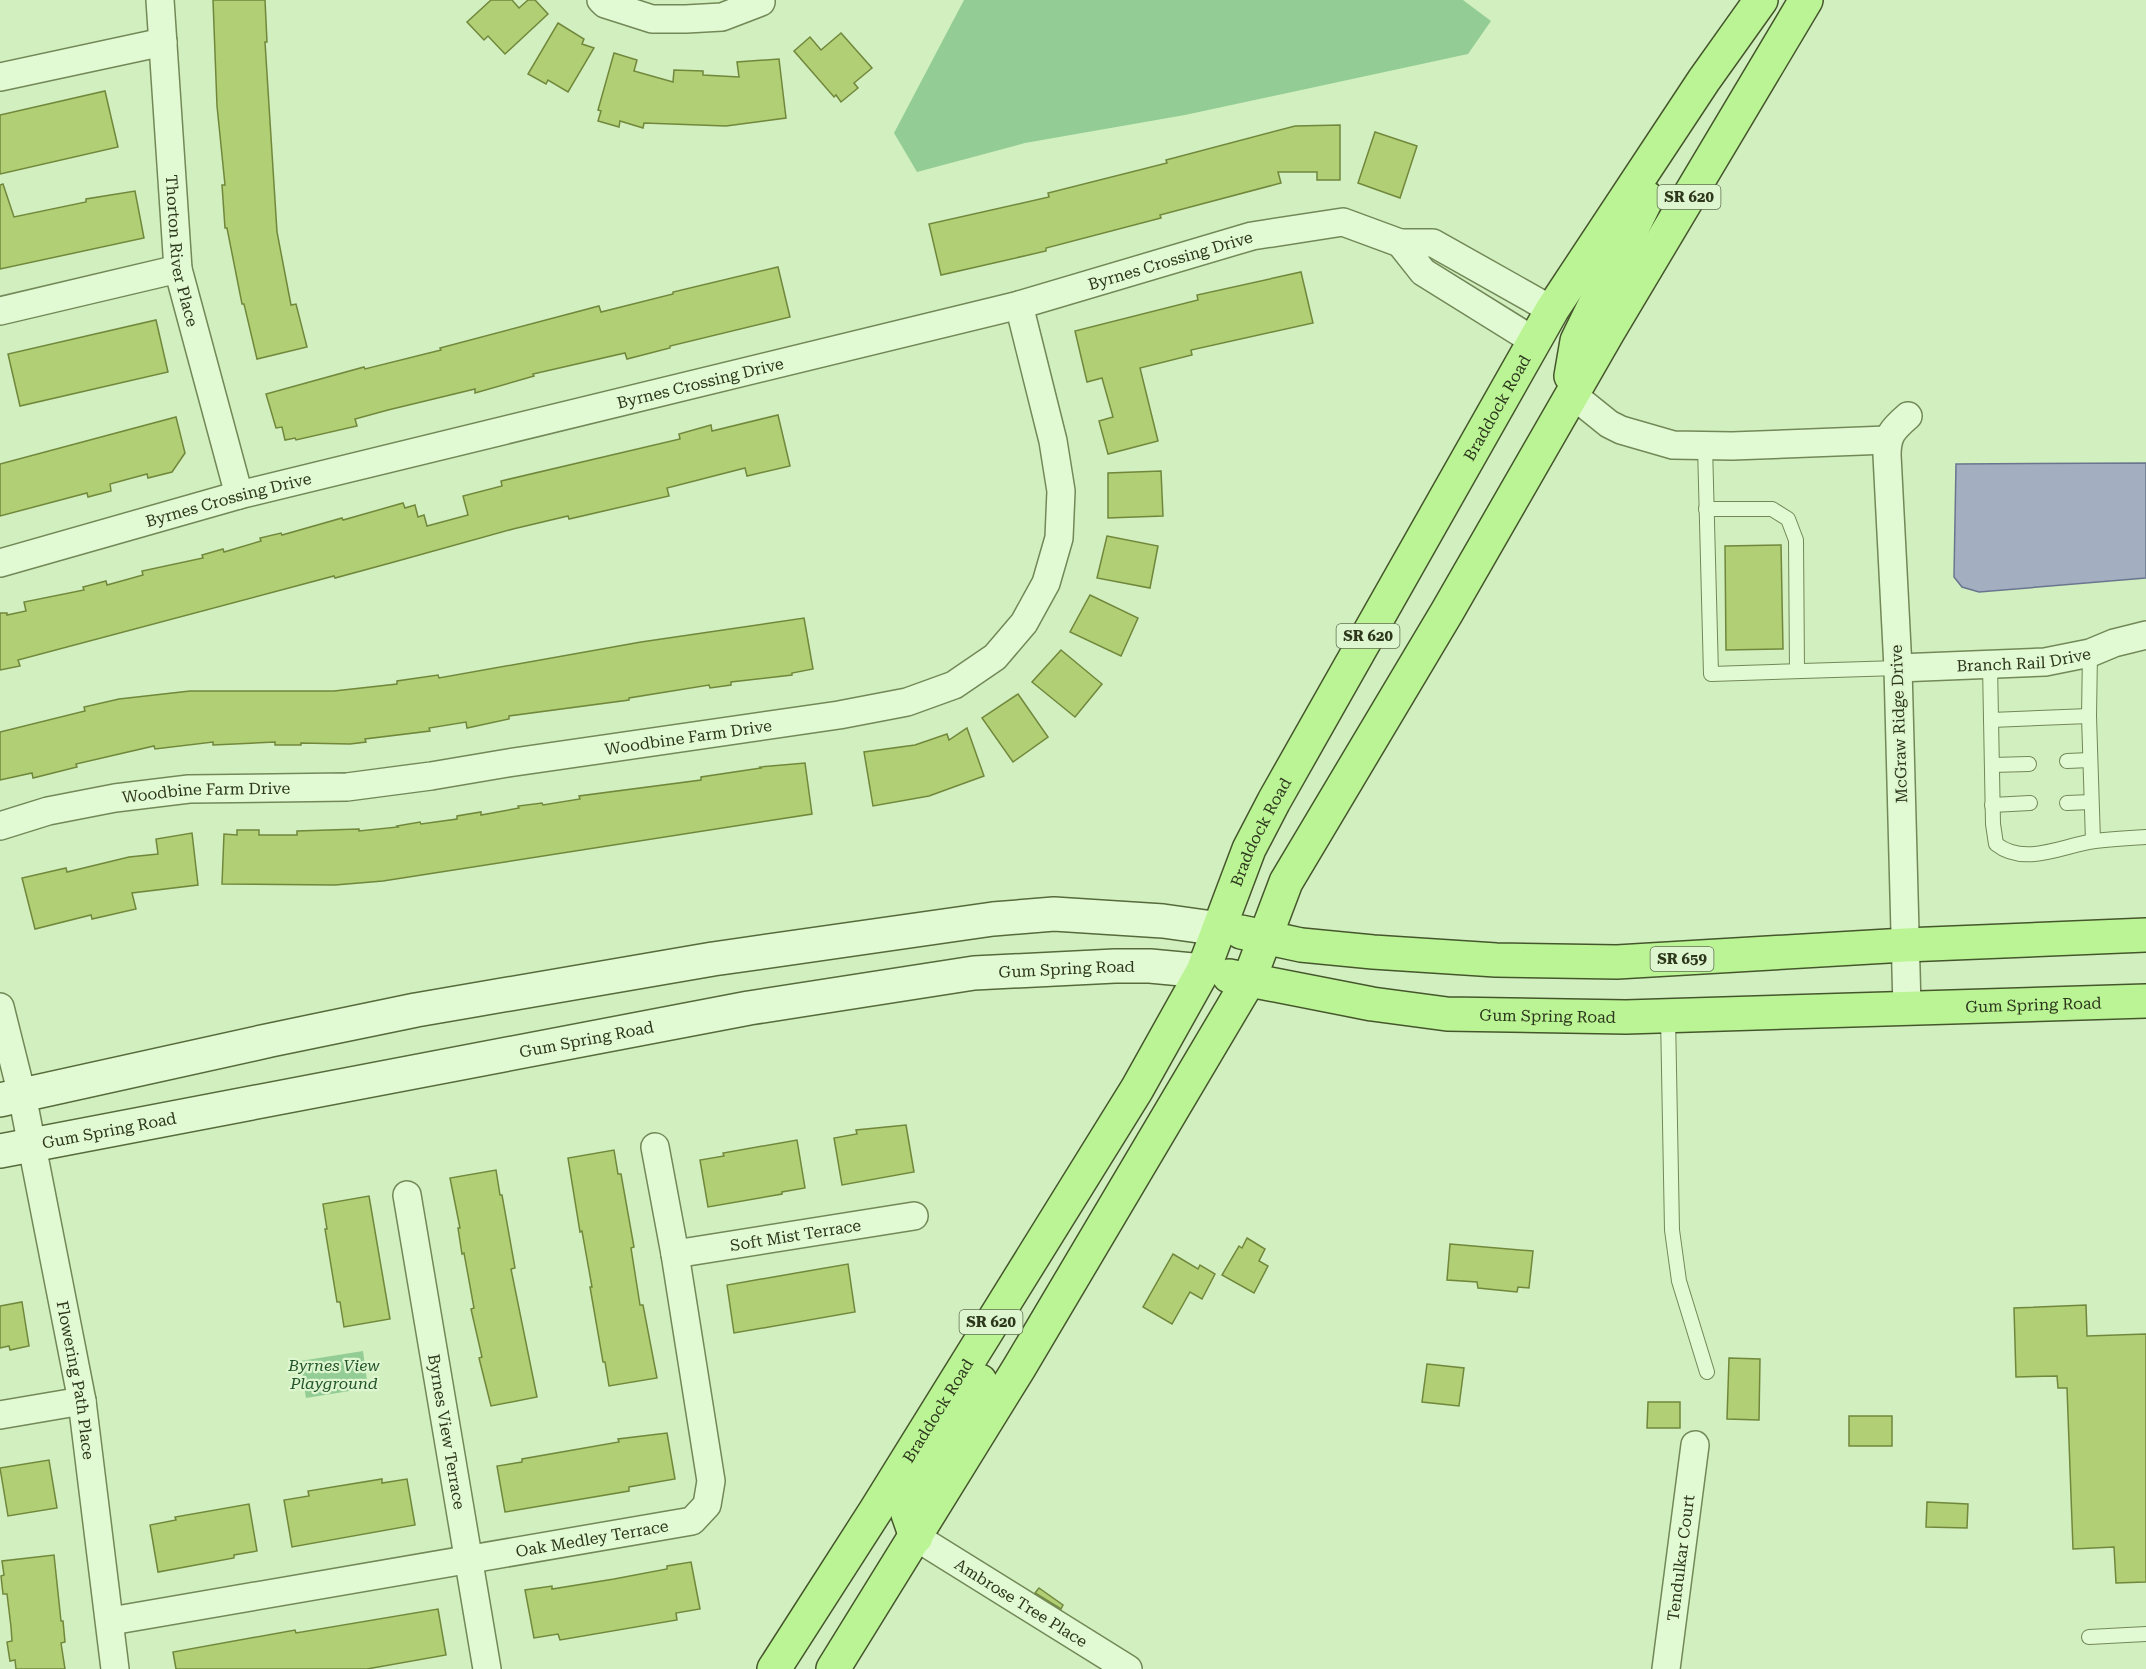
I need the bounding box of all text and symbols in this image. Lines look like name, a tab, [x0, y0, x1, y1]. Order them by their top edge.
street label: Thorton River Place	[162, 174, 203, 329]
road number: SR 620	[1658, 185, 1720, 209]
street label: Byrnes Crossing Drive	[1086, 227, 1255, 294]
street label: Braddock Road	[1459, 351, 1534, 464]
street label: Byrnes Crossing Drive	[615, 353, 785, 412]
street label: Byrnes Crossing Drive	[143, 468, 313, 531]
road number: SR 620	[1336, 624, 1400, 648]
street label: McGraw Ridge Drive	[1887, 644, 1911, 804]
street label: Branch Rail Drive	[1956, 644, 2093, 675]
street label: Woodbine Farm Drive	[603, 715, 773, 758]
street label: Braddock Road	[1226, 774, 1295, 889]
street label: Woodbine Farm Drive	[121, 778, 291, 807]
road number: SR 659	[1650, 947, 1714, 971]
street label: Gum Spring Road	[998, 956, 1135, 981]
street label: Gum Spring Road	[1965, 993, 2102, 1016]
street label: Gum Spring Road	[1479, 1005, 1616, 1026]
street label: Gum Spring Road	[518, 1017, 655, 1061]
street label: Gum Spring Road	[40, 1108, 178, 1152]
street label: Soft Mist Terrace	[729, 1215, 863, 1255]
street label: Flowering Path Place	[53, 1299, 99, 1461]
road number: SR 620	[960, 1310, 1022, 1334]
street label: Byrnes View Terrace	[424, 1352, 469, 1511]
street label: Braddock Road	[898, 1355, 977, 1466]
park label: Byrnes View Playground	[287, 1356, 380, 1393]
street label: Tendulkar Court	[1663, 1494, 1698, 1622]
street label: Oak Medley Terrace	[514, 1516, 670, 1561]
street label: Ambrose Tree Place	[951, 1554, 1091, 1651]

